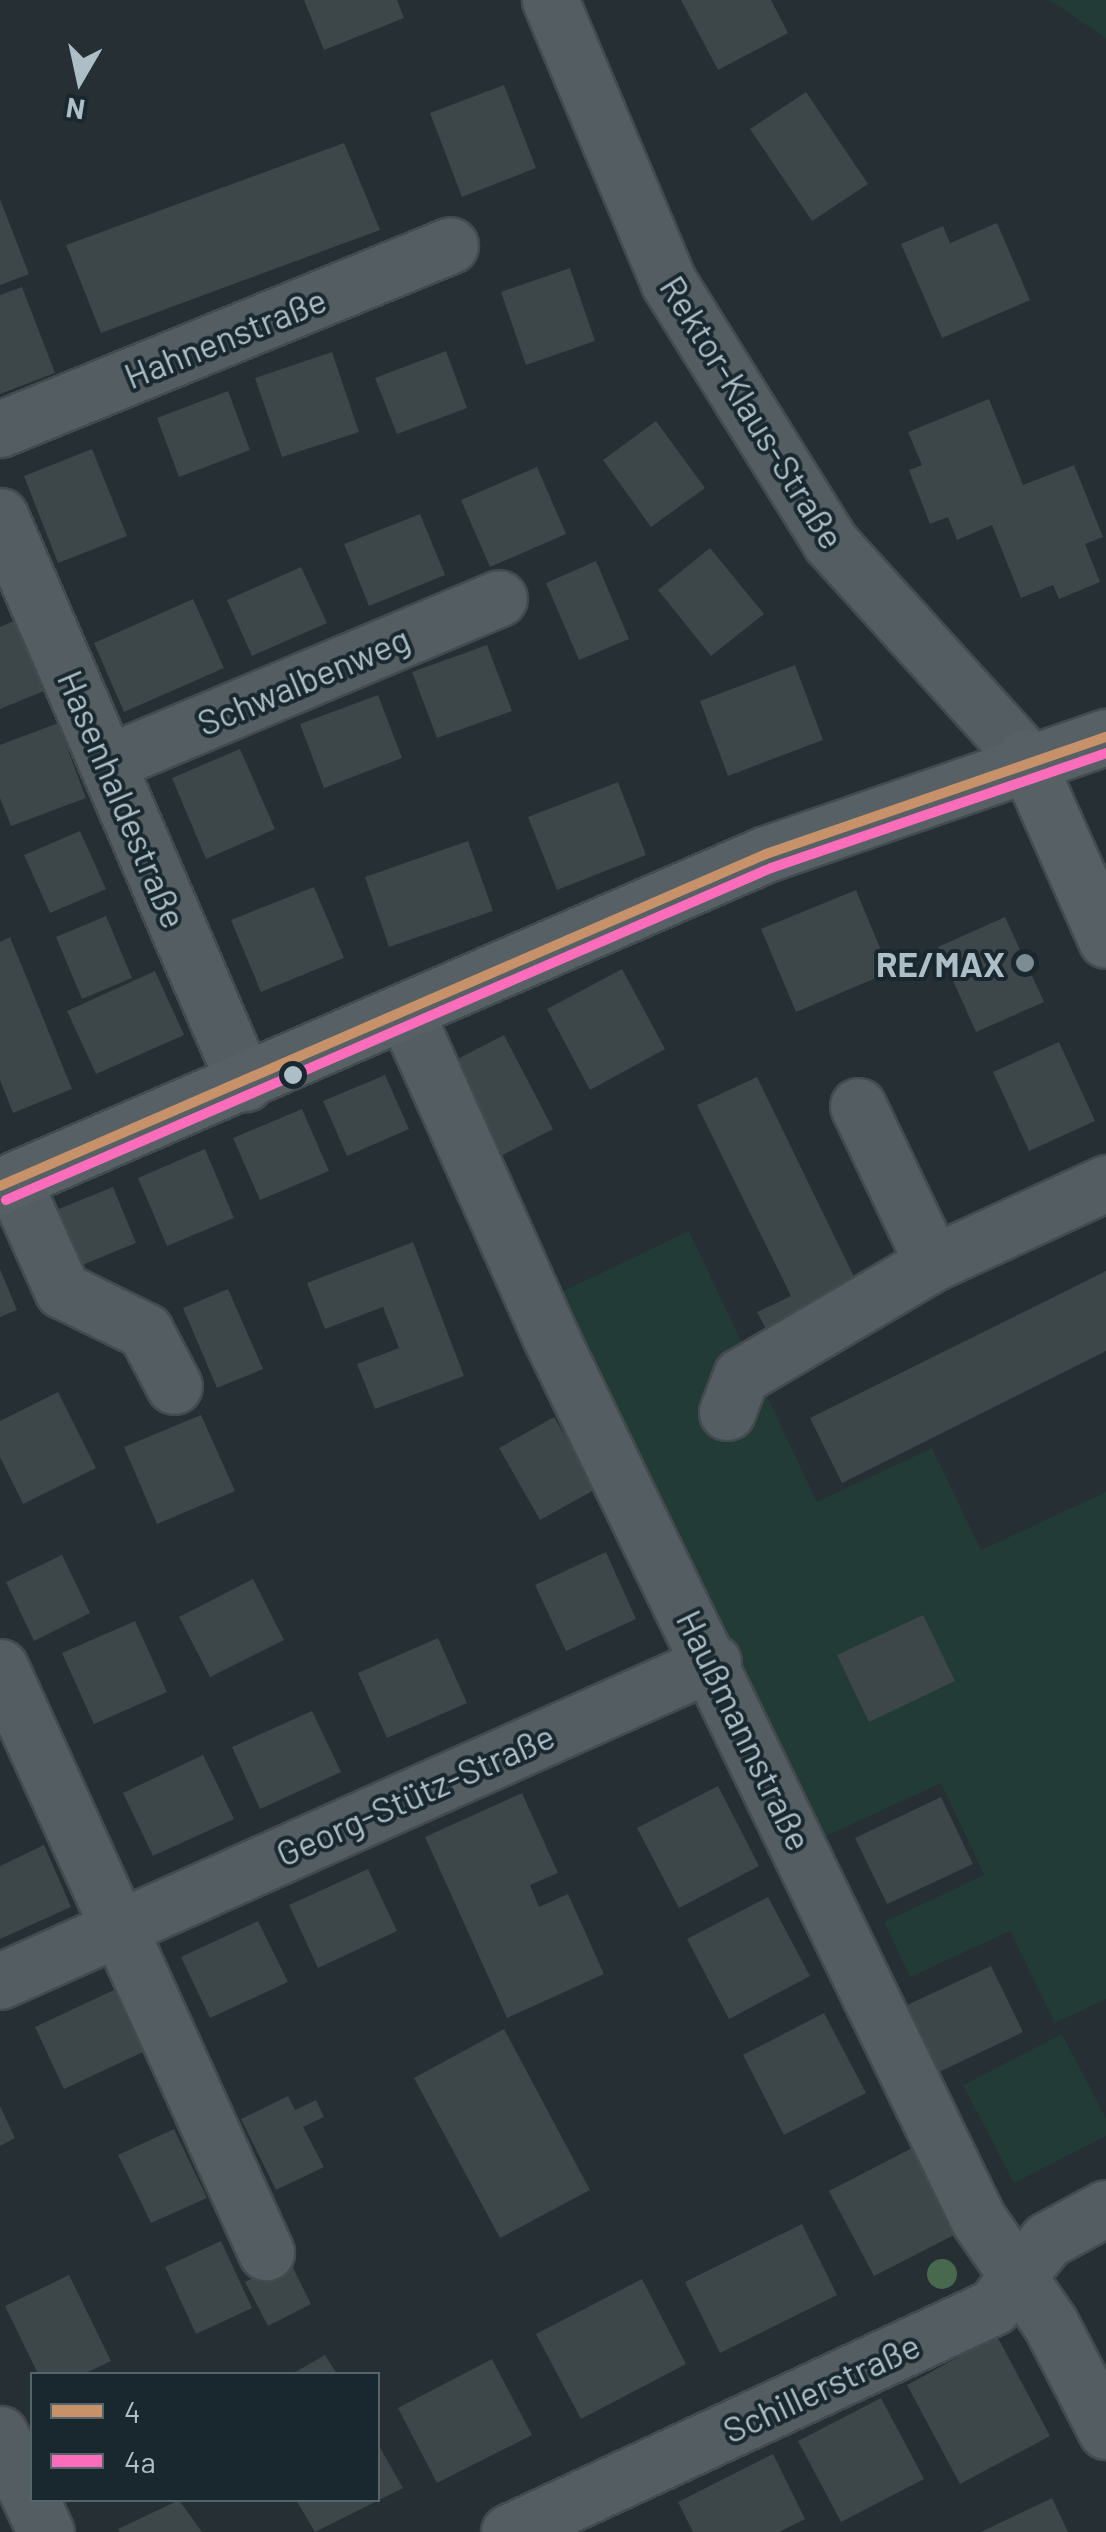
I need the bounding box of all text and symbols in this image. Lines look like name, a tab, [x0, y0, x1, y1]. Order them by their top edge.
north arrow	[30, 30, 130, 130]
text: N	[63, 91, 87, 128]
street label: Rektor-Klaus-Straße	[652, 268, 854, 556]
street label: Hahnenstraße	[118, 277, 332, 397]
street label: Schwalbenweg	[191, 616, 415, 744]
street label: Hasenhaldestraße	[50, 664, 196, 934]
place label: RE/MAX	[876, 942, 1005, 984]
marker: RE/MAX	[1014, 952, 1036, 974]
unlabelled marker	[283, 1065, 303, 1085]
street label: Haußmannstraße	[669, 1603, 821, 1857]
street label: Georg-Stütz-Straße	[269, 1714, 561, 1874]
street label: Schillerstraße	[716, 2323, 926, 2451]
legend	[30, 2372, 380, 2502]
text: 4	[124, 2393, 141, 2429]
text: 4a	[124, 2443, 156, 2479]

